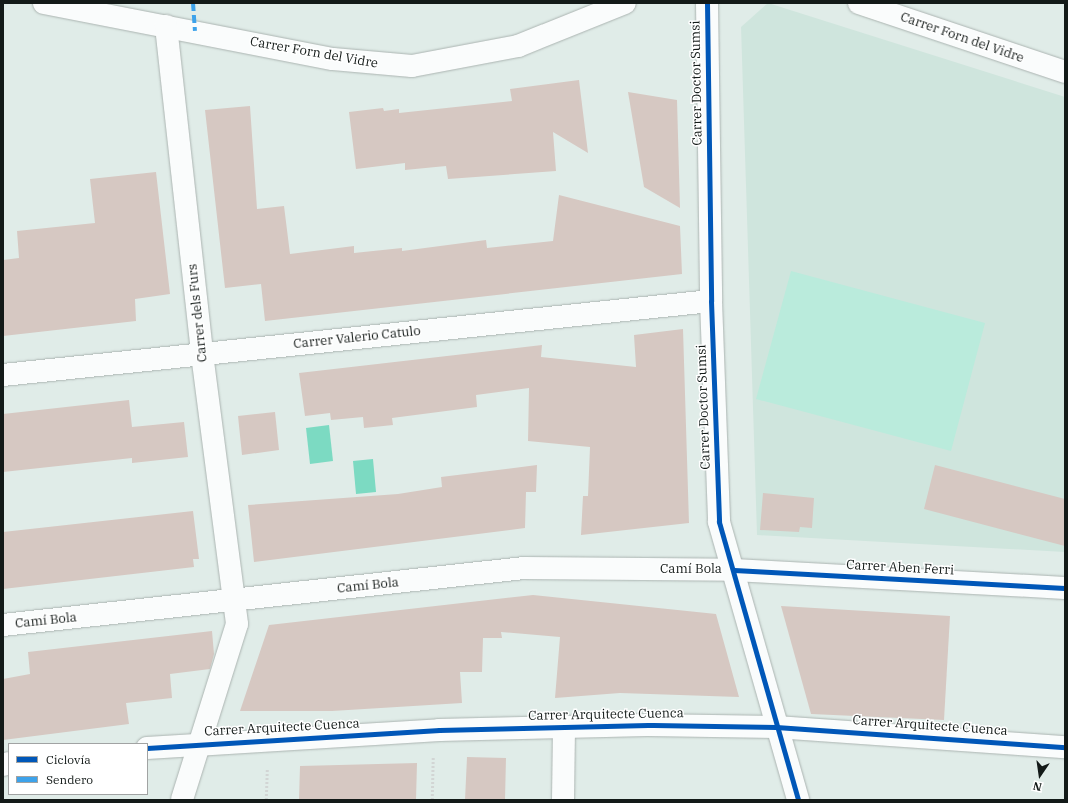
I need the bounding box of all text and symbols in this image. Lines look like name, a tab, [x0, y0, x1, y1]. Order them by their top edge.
street label: Carrer Forn del Vidre	[898, 10, 1026, 66]
street label: Carrer Doctor Sumsi	[688, 20, 706, 146]
street label: Carrer Forn del Vidre	[249, 34, 379, 72]
street label: Carrer dels Furs	[185, 263, 211, 363]
street label: Carrer Valerio Catulo	[293, 324, 421, 352]
street label: Carrer Doctor Sumsi	[694, 344, 714, 470]
street label: Carrer Aben Ferri	[846, 557, 954, 579]
street label: Camí Bola	[660, 561, 722, 577]
street label: Camí Bola	[336, 575, 400, 597]
street label: Camí Bola	[14, 610, 78, 632]
street label: Carrer Arquitecte Cuenca	[528, 706, 684, 724]
street label: Carrer Arquitecte Cuenca	[852, 713, 1008, 739]
street label: Carrer Arquitecte Cuenca	[204, 716, 360, 740]
legend	[8, 743, 148, 795]
text: Ciclovía	[46, 752, 91, 767]
north arrow	[1020, 755, 1060, 795]
text: Sendero	[46, 772, 93, 787]
text: N	[1031, 779, 1043, 794]

